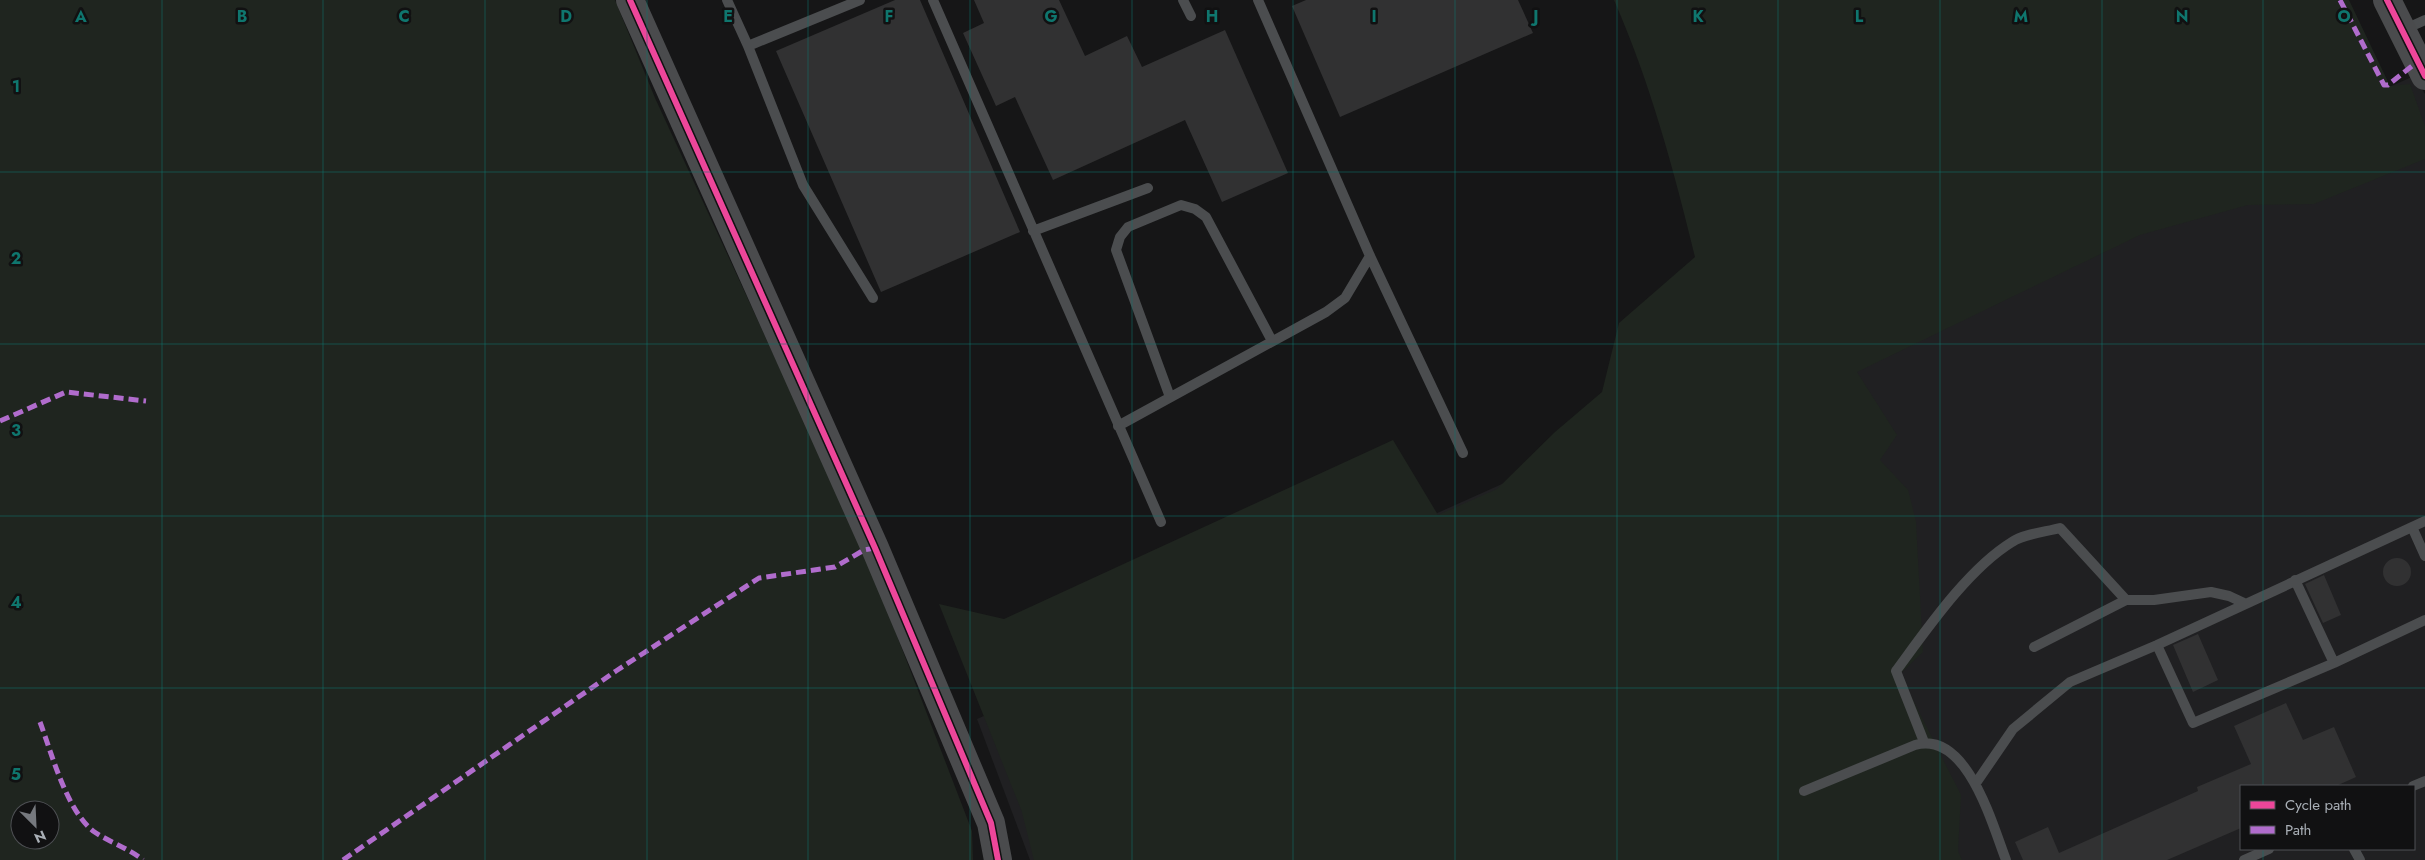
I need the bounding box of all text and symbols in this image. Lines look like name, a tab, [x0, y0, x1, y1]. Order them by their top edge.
text: A	[74, 5, 87, 28]
text: B	[237, 5, 247, 28]
text: C	[398, 5, 410, 28]
text: D	[560, 5, 572, 28]
text: E	[723, 5, 733, 28]
text: F	[885, 5, 893, 28]
text: G	[1044, 5, 1058, 28]
text: H	[1206, 5, 1218, 28]
text: I	[1371, 5, 1377, 28]
text: J	[1530, 5, 1539, 28]
text: K	[1692, 5, 1704, 28]
text: L	[1855, 5, 1864, 28]
text: M	[2014, 5, 2028, 28]
text: N	[2176, 5, 2188, 28]
text: O	[2337, 5, 2351, 28]
text: 1	[12, 75, 20, 98]
text: 2	[11, 247, 21, 270]
text: 3	[11, 419, 21, 442]
text: 4	[10, 591, 22, 614]
text: 5	[11, 763, 21, 786]
legend	[2240, 785, 2415, 850]
text: Cycle path	[2285, 794, 2352, 816]
north arrow	[10, 800, 60, 850]
text: Path	[2285, 819, 2311, 841]
text: N	[31, 825, 49, 848]

